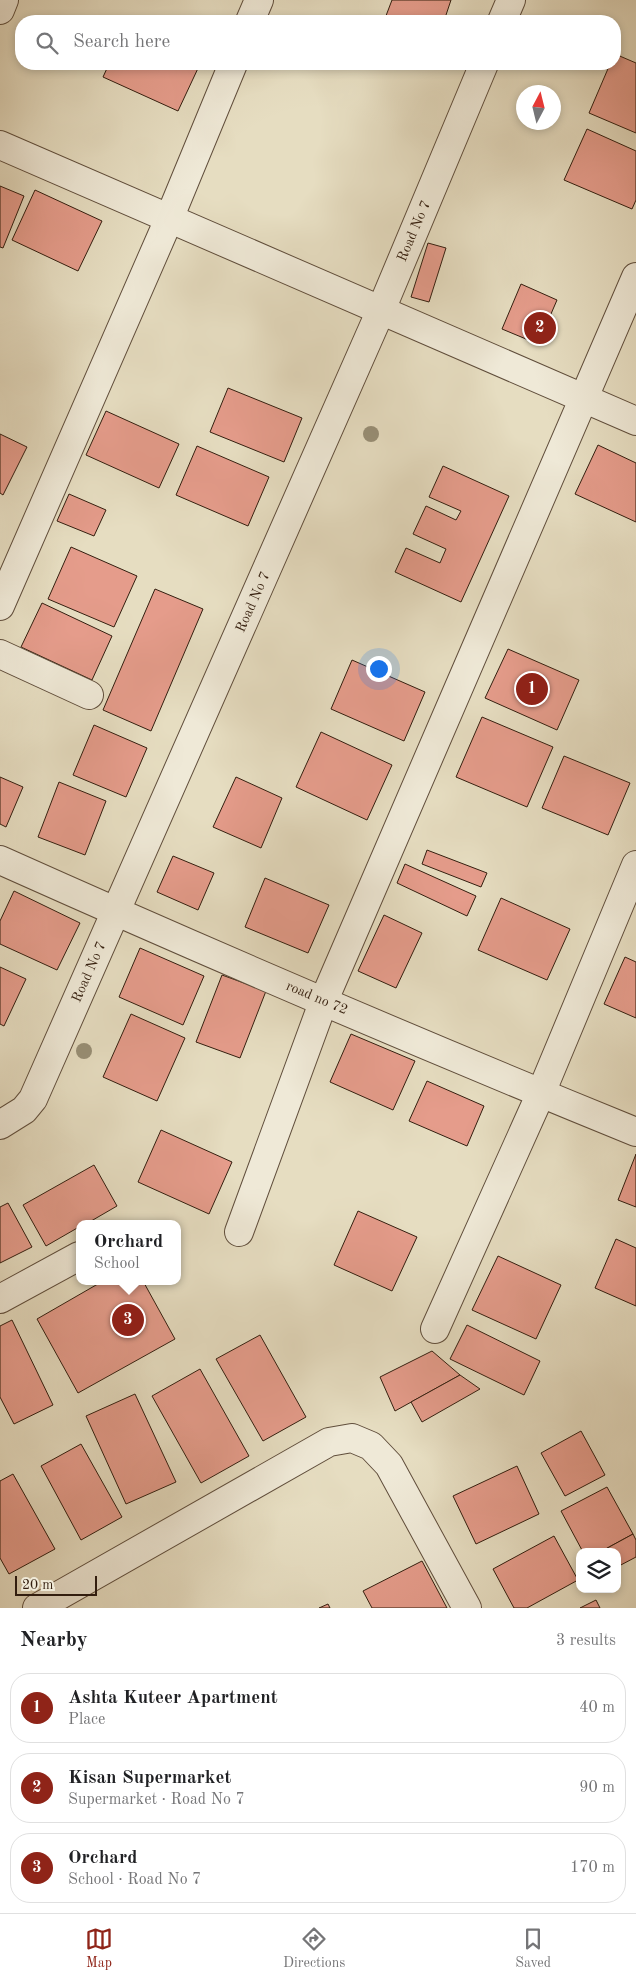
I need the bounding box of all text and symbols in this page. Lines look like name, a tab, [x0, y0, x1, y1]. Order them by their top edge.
search box	[15, 15, 621, 70]
icon: search	[33, 29, 61, 57]
text: Search here	[73, 33, 170, 52]
north arrow	[516, 85, 561, 130]
street label: Road No 7	[395, 198, 433, 264]
pin: 2	[524, 309, 556, 347]
street label: Road No 7	[233, 570, 273, 634]
your location	[366, 656, 392, 682]
pin: 1	[516, 670, 548, 708]
street label: Road No 7	[69, 940, 109, 1004]
street label: road no 72	[284, 979, 350, 1017]
popup	[76, 1220, 181, 1285]
text: Orchard	[94, 1233, 163, 1252]
text: School	[94, 1256, 140, 1272]
pin: 3	[112, 1301, 144, 1339]
map controls	[576, 1548, 621, 1593]
button: layers	[576, 1548, 621, 1593]
scale bar	[15, 1573, 98, 1596]
text: 20 m	[22, 1578, 53, 1592]
text: Nearby	[20, 1630, 88, 1651]
text: 3 results	[556, 1633, 616, 1649]
text: Ashta Kuteer Apartment	[68, 1689, 278, 1708]
text: 1	[32, 1700, 42, 1716]
text: 40 m	[579, 1700, 615, 1716]
text: Place	[68, 1712, 105, 1728]
text: Kisan Supermarket	[68, 1769, 231, 1788]
text: 2	[32, 1780, 42, 1796]
text: 90 m	[579, 1780, 615, 1796]
text: Supermarket · Road No 7	[68, 1792, 245, 1808]
text: Orchard	[68, 1849, 137, 1868]
text: 3	[32, 1860, 42, 1876]
text: 170 m	[570, 1860, 615, 1876]
text: School · Road No 7	[68, 1872, 201, 1888]
tab: Map	[85, 1925, 113, 1972]
tab: Directions	[283, 1925, 345, 1972]
tab: Saved	[515, 1925, 551, 1972]

